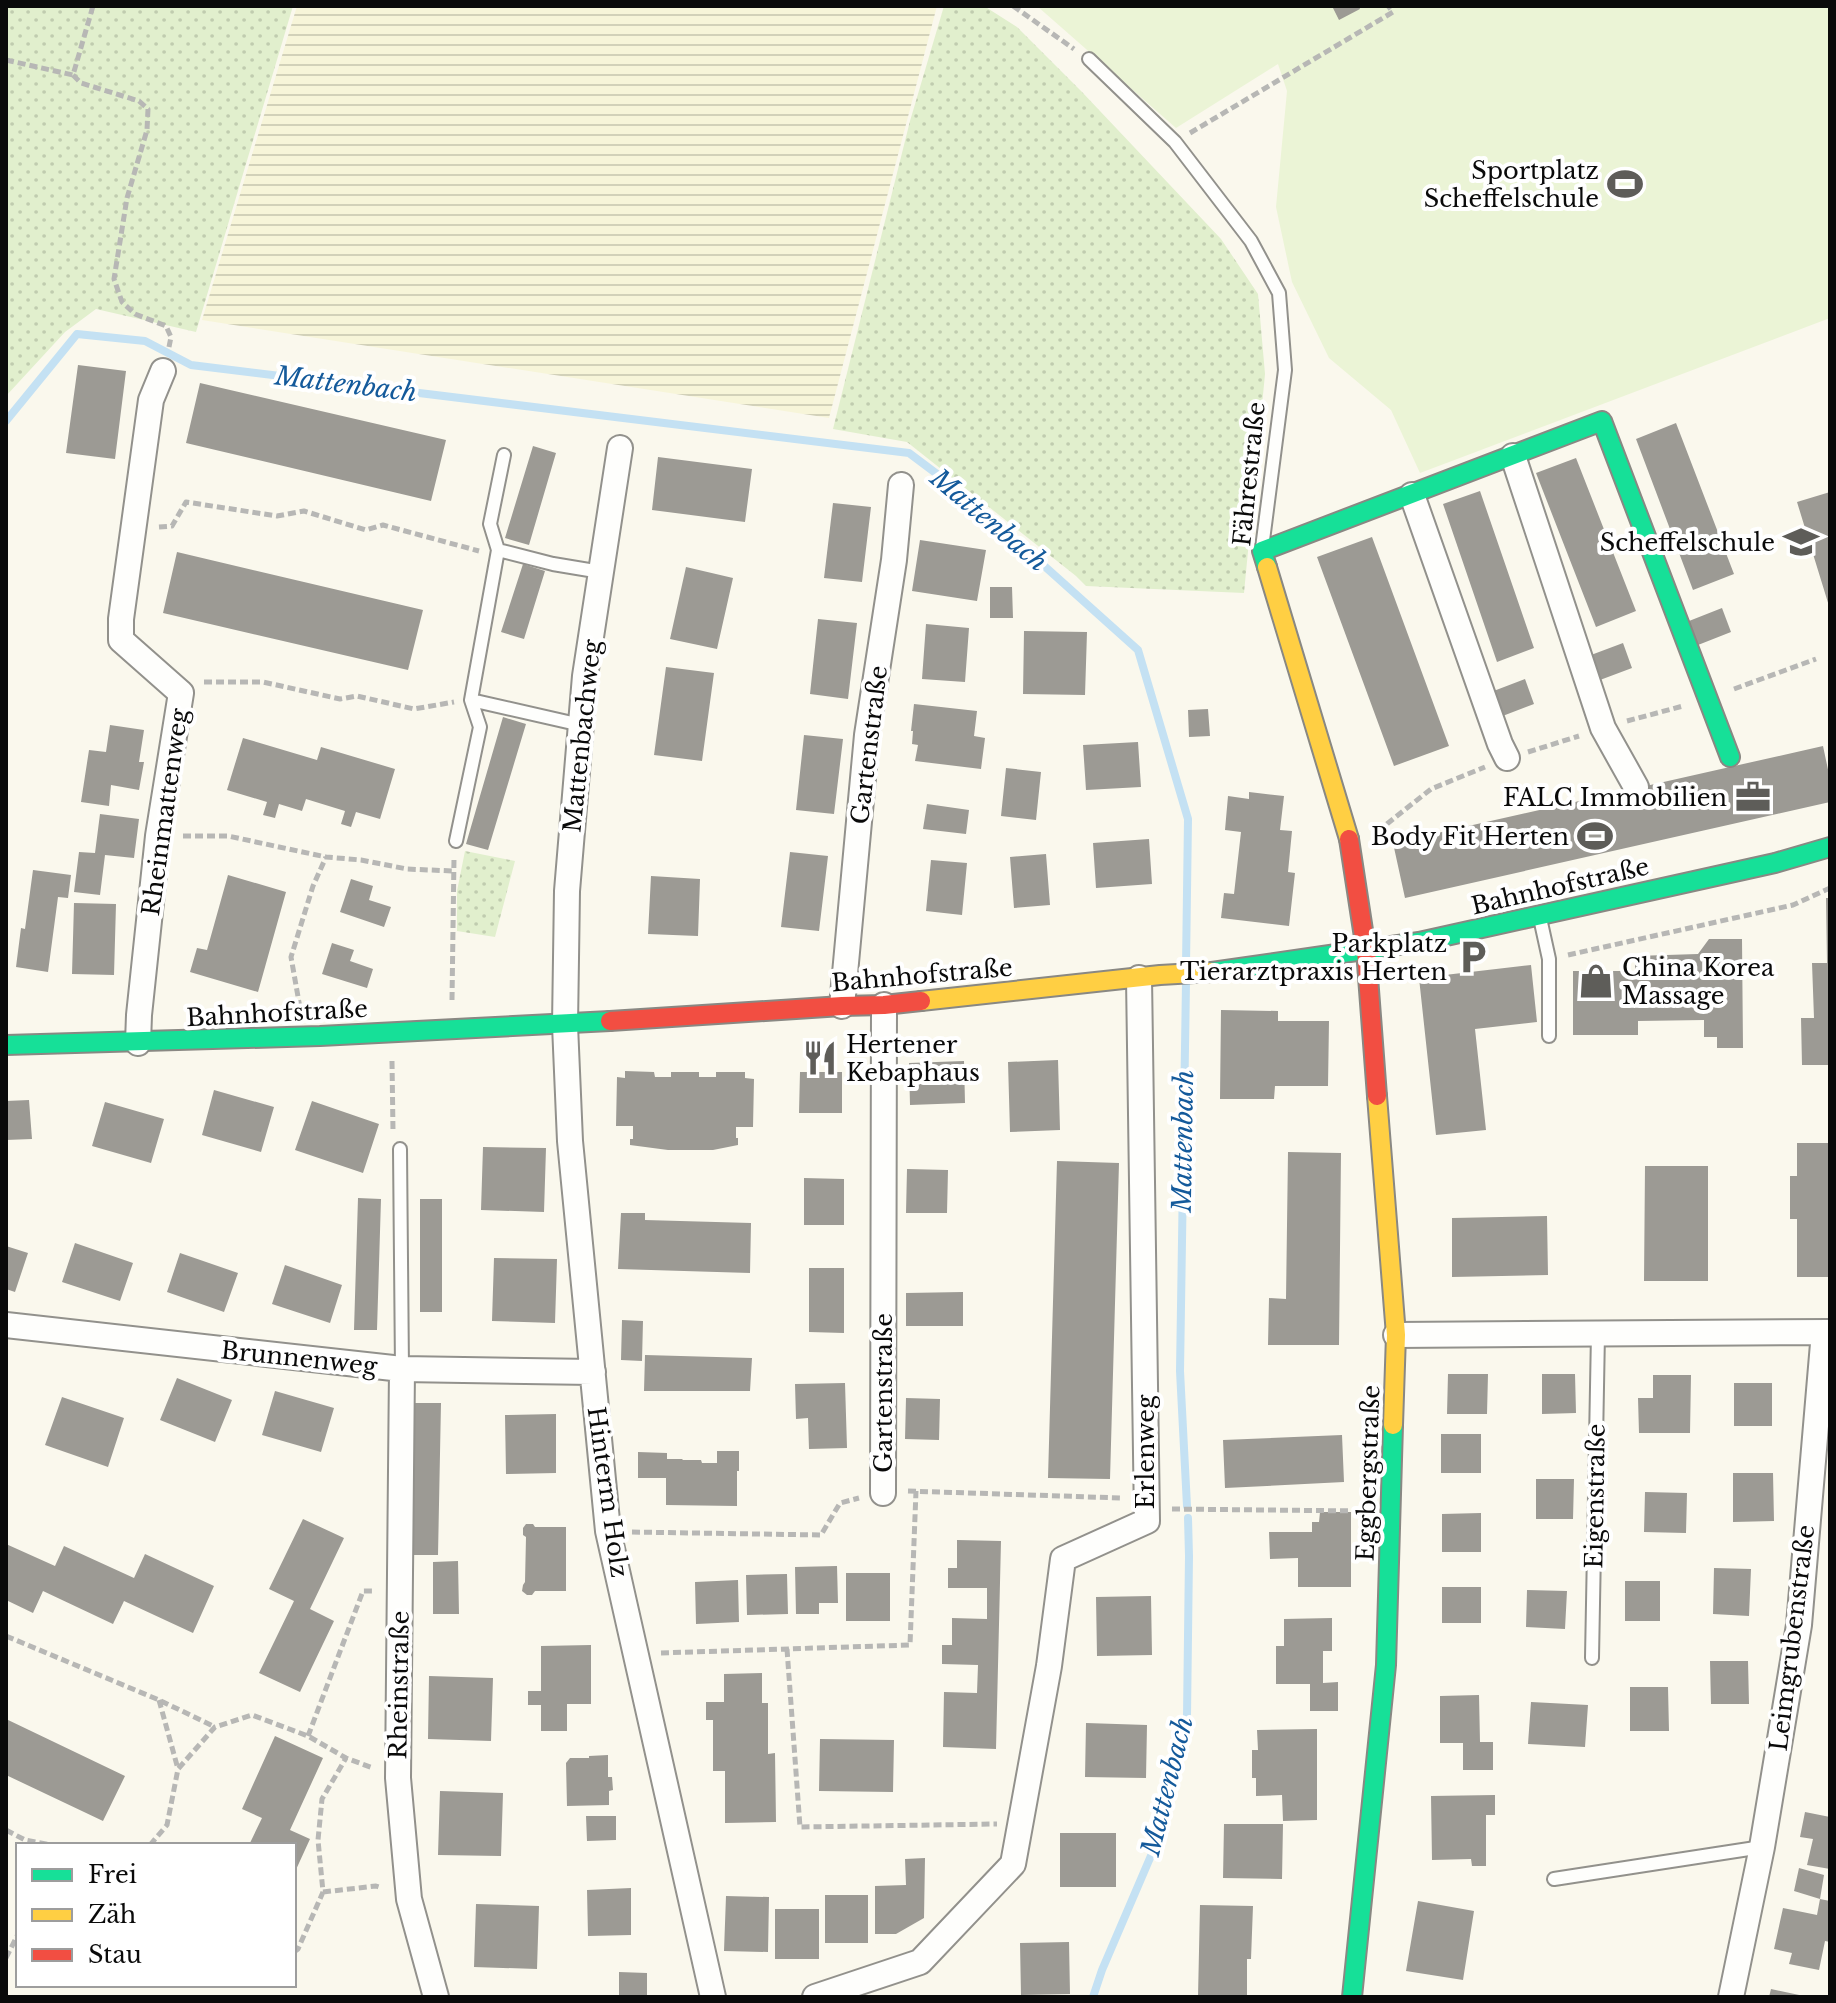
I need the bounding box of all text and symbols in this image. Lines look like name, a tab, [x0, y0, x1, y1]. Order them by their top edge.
place label: Sportplatz Scheffelschule	[1424, 156, 1599, 213]
sports icon: Sportplatz Scheffelschule	[1606, 165, 1644, 203]
water label: Mattenbach	[272, 359, 419, 409]
street label: Fährestraße	[1227, 400, 1271, 548]
water label: Mattenbach	[923, 461, 1054, 578]
school or university icon: Scheffelschule	[1782, 523, 1820, 561]
place label: Scheffelschule	[1600, 528, 1775, 557]
street label: Mattenbachweg	[557, 637, 607, 834]
street label: Gartenstraße	[845, 664, 893, 826]
street label: Rheinmattenweg	[136, 706, 194, 918]
office icon: FALC Immobilien	[1734, 778, 1772, 816]
place label: FALC Immobilien	[1503, 783, 1727, 812]
sports icon: Body Fit Herten	[1576, 817, 1614, 855]
place label: Body Fit Herten	[1371, 822, 1569, 851]
street label: Bahnhofstraße	[1468, 851, 1652, 921]
place label: Parkplatz Tierarztpraxis Herten	[1180, 929, 1447, 986]
parking icon: Parkplatz Tierarztpraxis Herten	[1454, 938, 1492, 976]
street label: Bahnhofstraße	[830, 953, 1014, 997]
place label: China Korea Massage	[1622, 953, 1775, 1010]
shop icon: China Korea Massage	[1577, 962, 1615, 1000]
street label: Bahnhofstraße	[186, 994, 368, 1032]
place label: Hertener Kebaphaus	[846, 1030, 980, 1087]
restaurant icon: Hertener Kebaphaus	[801, 1039, 839, 1077]
water label: Mattenbach	[1166, 1069, 1200, 1214]
street label: Gartenstraße	[869, 1313, 898, 1473]
street label: Brunnenweg	[219, 1335, 379, 1381]
street label: Eggbergstraße	[1350, 1384, 1386, 1562]
street label: Erlenweg	[1131, 1394, 1160, 1509]
street label: Hinterm Holz	[582, 1405, 634, 1579]
street label: Eigenstraße	[1579, 1423, 1611, 1569]
street label: Leimgrubenstraße	[1764, 1523, 1820, 1753]
street label: Rheinstraße	[383, 1610, 415, 1760]
water label: Mattenbach	[1134, 1713, 1200, 1860]
legend	[16, 1843, 296, 1987]
text: Frei	[88, 1860, 137, 1889]
text: Zäh	[88, 1900, 136, 1929]
text: Stau	[88, 1940, 142, 1969]

